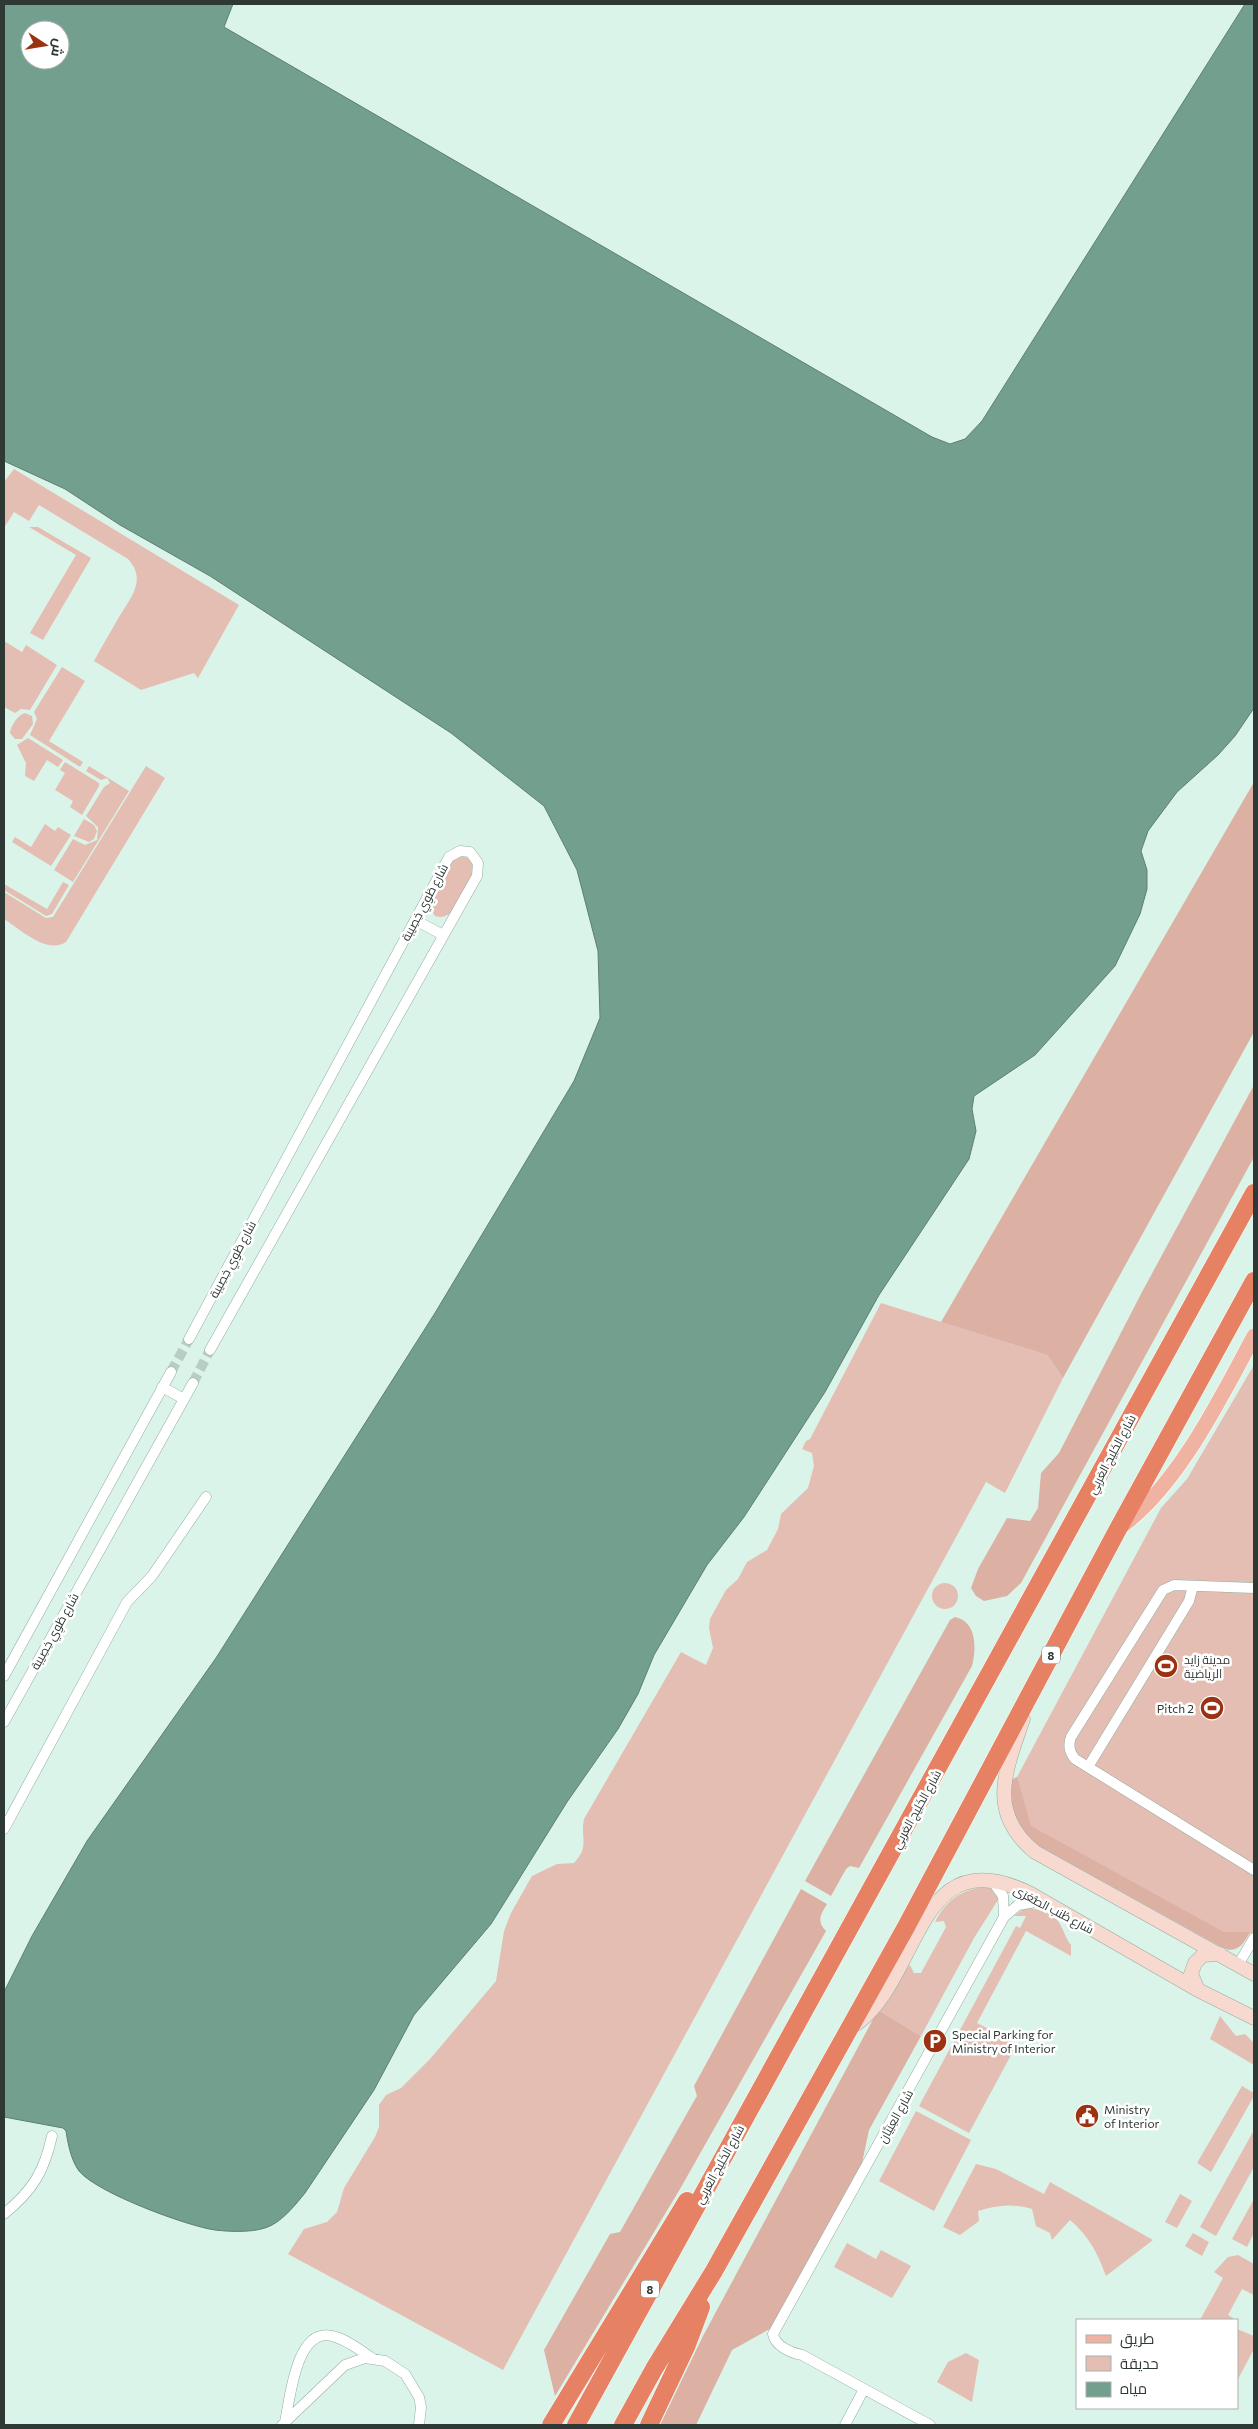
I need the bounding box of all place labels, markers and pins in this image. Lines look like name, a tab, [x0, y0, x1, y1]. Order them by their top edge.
place label: مدينة زايد الرياضية	[1184, 1652, 1230, 1681]
sports icon: مدينة زايد الرياضية	[1153, 1653, 1179, 1679]
sports icon: Pitch 2	[1199, 1695, 1225, 1721]
place label: Pitch 2	[1157, 1701, 1194, 1715]
place label: Special Parking for Ministry of Interior	[952, 2027, 1056, 2055]
parking icon: Special Parking for Ministry of Interior	[922, 2028, 948, 2054]
place label: Ministry of Interior	[1104, 2102, 1160, 2130]
public building icon: Ministry of Interior	[1074, 2103, 1100, 2129]

